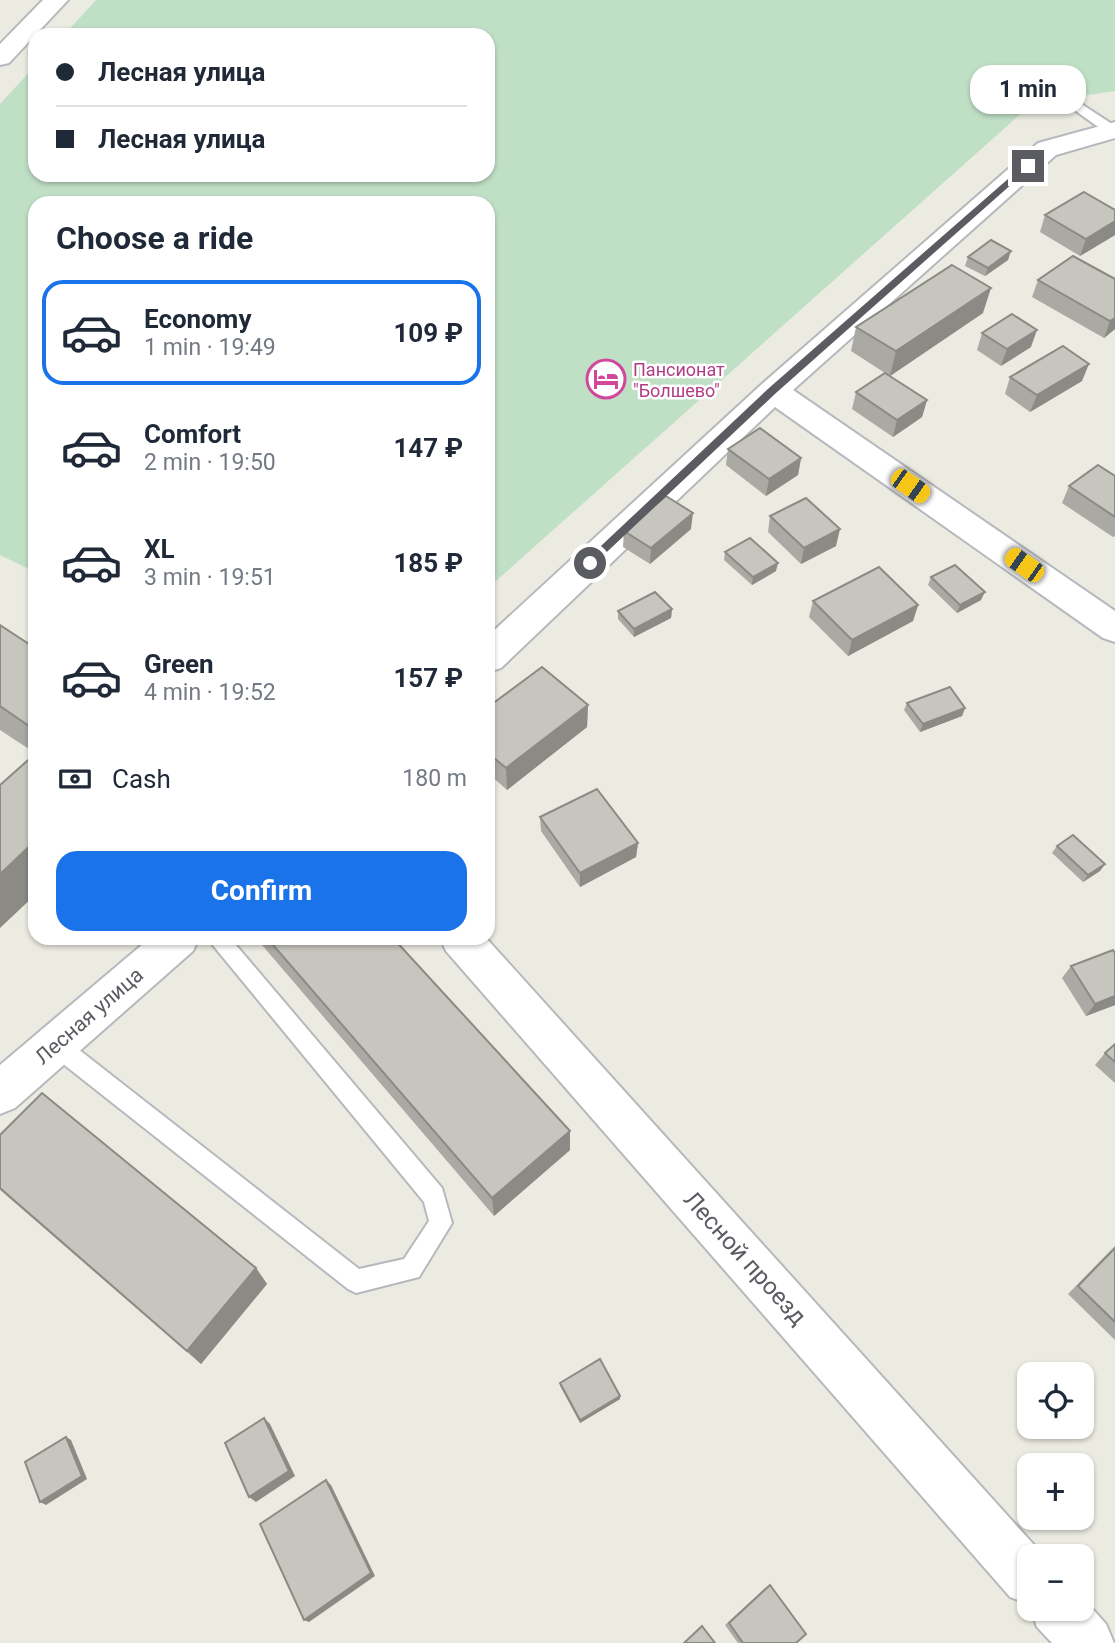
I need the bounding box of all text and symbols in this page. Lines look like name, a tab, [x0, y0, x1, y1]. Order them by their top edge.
text: Лесная улица	[98, 57, 265, 87]
callout: 1 min	[970, 64, 1086, 114]
text: 1 min	[999, 76, 1057, 103]
text: Лесная улица	[98, 124, 265, 154]
route end	[1012, 150, 1044, 182]
text: Choose a ride	[56, 219, 253, 257]
icon: car	[60, 301, 123, 364]
text: Economy	[144, 304, 251, 334]
text: 109 ₽	[393, 318, 463, 348]
text: 1 min · 19:49	[144, 334, 276, 361]
hotel icon: Пансионат "Болшево"	[585, 358, 627, 400]
place label: Пансионат "Болшево"	[633, 359, 725, 401]
icon: car	[60, 416, 123, 479]
text: Comfort	[144, 419, 241, 449]
text: 147 ₽	[393, 433, 463, 463]
text: 2 min · 19:50	[144, 449, 276, 476]
car	[887, 465, 934, 507]
icon: car	[60, 531, 123, 594]
text: XL	[144, 534, 175, 564]
car	[1001, 544, 1048, 586]
route start	[574, 547, 606, 579]
text: 185 ₽	[393, 548, 463, 578]
text: 3 min · 19:51	[144, 564, 276, 591]
icon: car	[60, 646, 123, 709]
text: Green	[144, 649, 214, 679]
text: 157 ₽	[393, 663, 463, 693]
text: 4 min · 19:52	[144, 679, 276, 706]
icon: cash	[56, 760, 94, 798]
text: Cash	[112, 764, 171, 794]
text: 180 m	[402, 765, 467, 792]
button: Confirm	[56, 851, 467, 931]
street label: Лесная улица	[30, 963, 148, 1069]
street label: Лесной проезд	[678, 1185, 812, 1331]
map controls	[1017, 1362, 1094, 1621]
button: locate	[1017, 1362, 1094, 1439]
button: +	[1017, 1453, 1094, 1530]
button: −	[1017, 1544, 1094, 1621]

